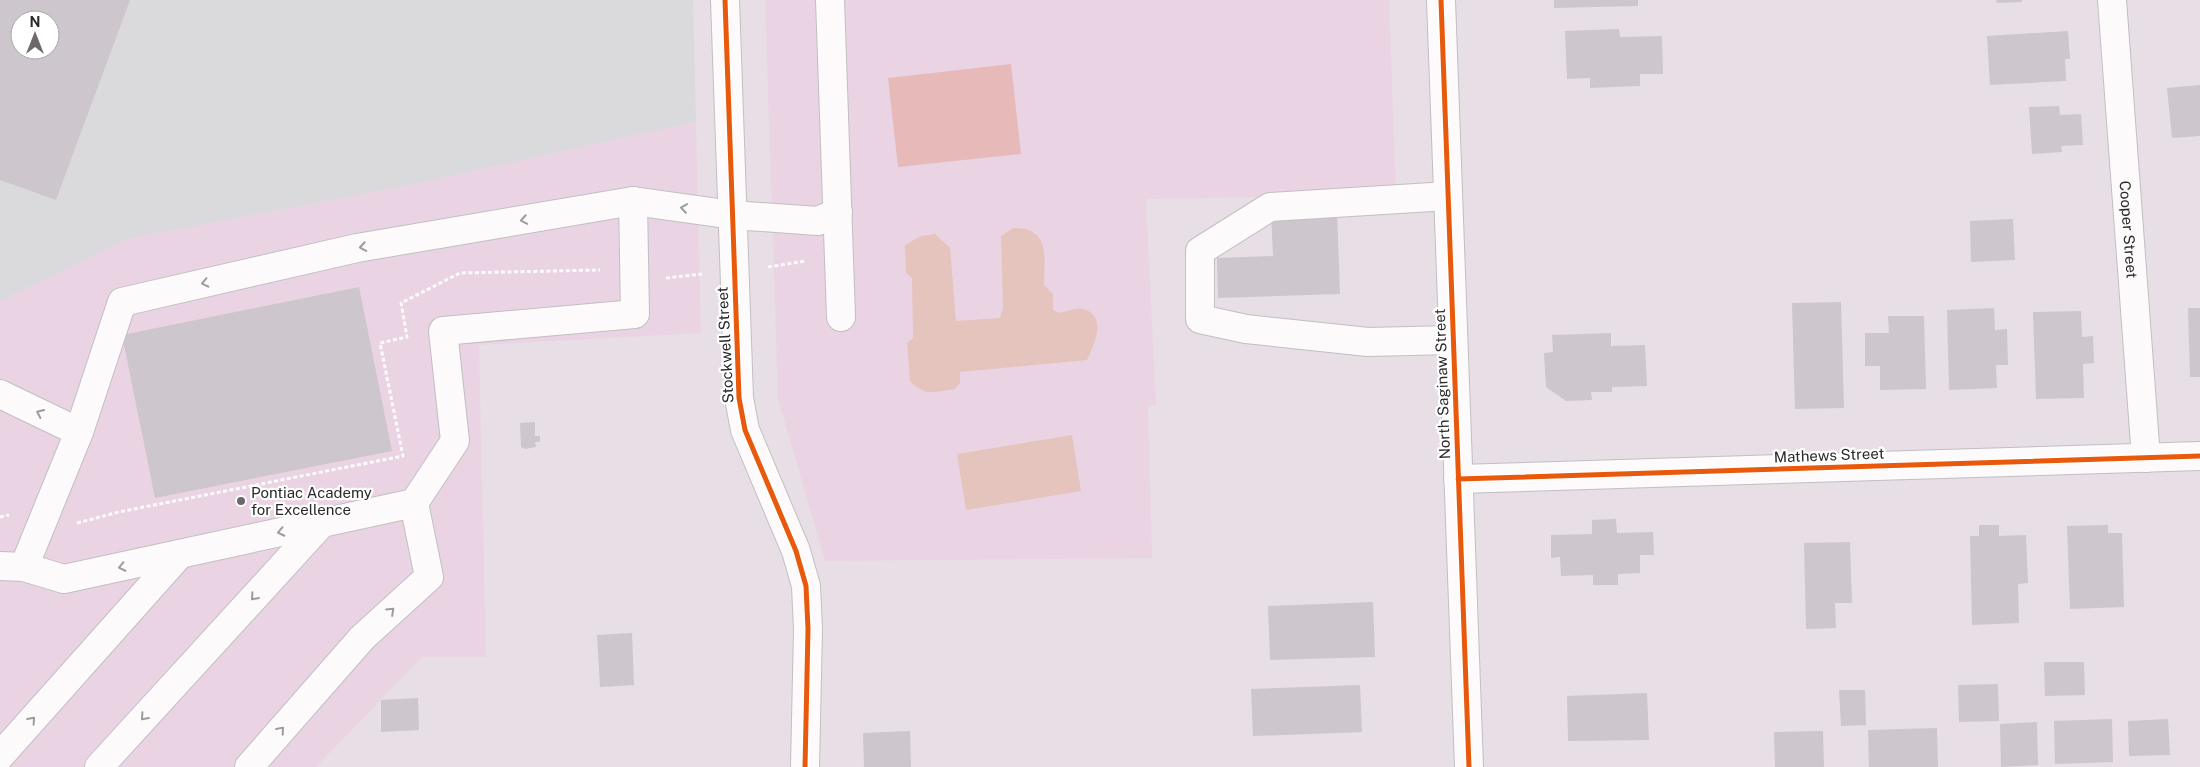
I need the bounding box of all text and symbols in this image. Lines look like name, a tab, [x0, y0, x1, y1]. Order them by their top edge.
north arrow	[10, 10, 60, 60]
text: N	[30, 14, 40, 30]
street label: Cooper Street	[2117, 180, 2141, 279]
one-way arrow	[680, 204, 689, 214]
one-way arrow	[519, 214, 528, 224]
one-way arrow	[359, 241, 368, 251]
one-way arrow	[201, 277, 210, 288]
street label: Stockwell Street	[713, 286, 737, 404]
street label: North Saginaw Street	[1431, 308, 1453, 460]
one-way arrow	[36, 409, 45, 419]
street label: Mathews Street	[1773, 445, 1885, 465]
place label: Pontiac Academy for Excellence	[251, 484, 372, 518]
marker: Pontiac Academy for Excellence	[235, 495, 247, 507]
one-way arrow	[276, 526, 285, 537]
one-way arrow	[117, 561, 126, 571]
one-way arrow	[251, 592, 260, 601]
one-way arrow	[386, 608, 395, 617]
one-way arrow	[141, 712, 150, 721]
one-way arrow	[27, 717, 35, 726]
one-way arrow	[275, 727, 284, 736]

